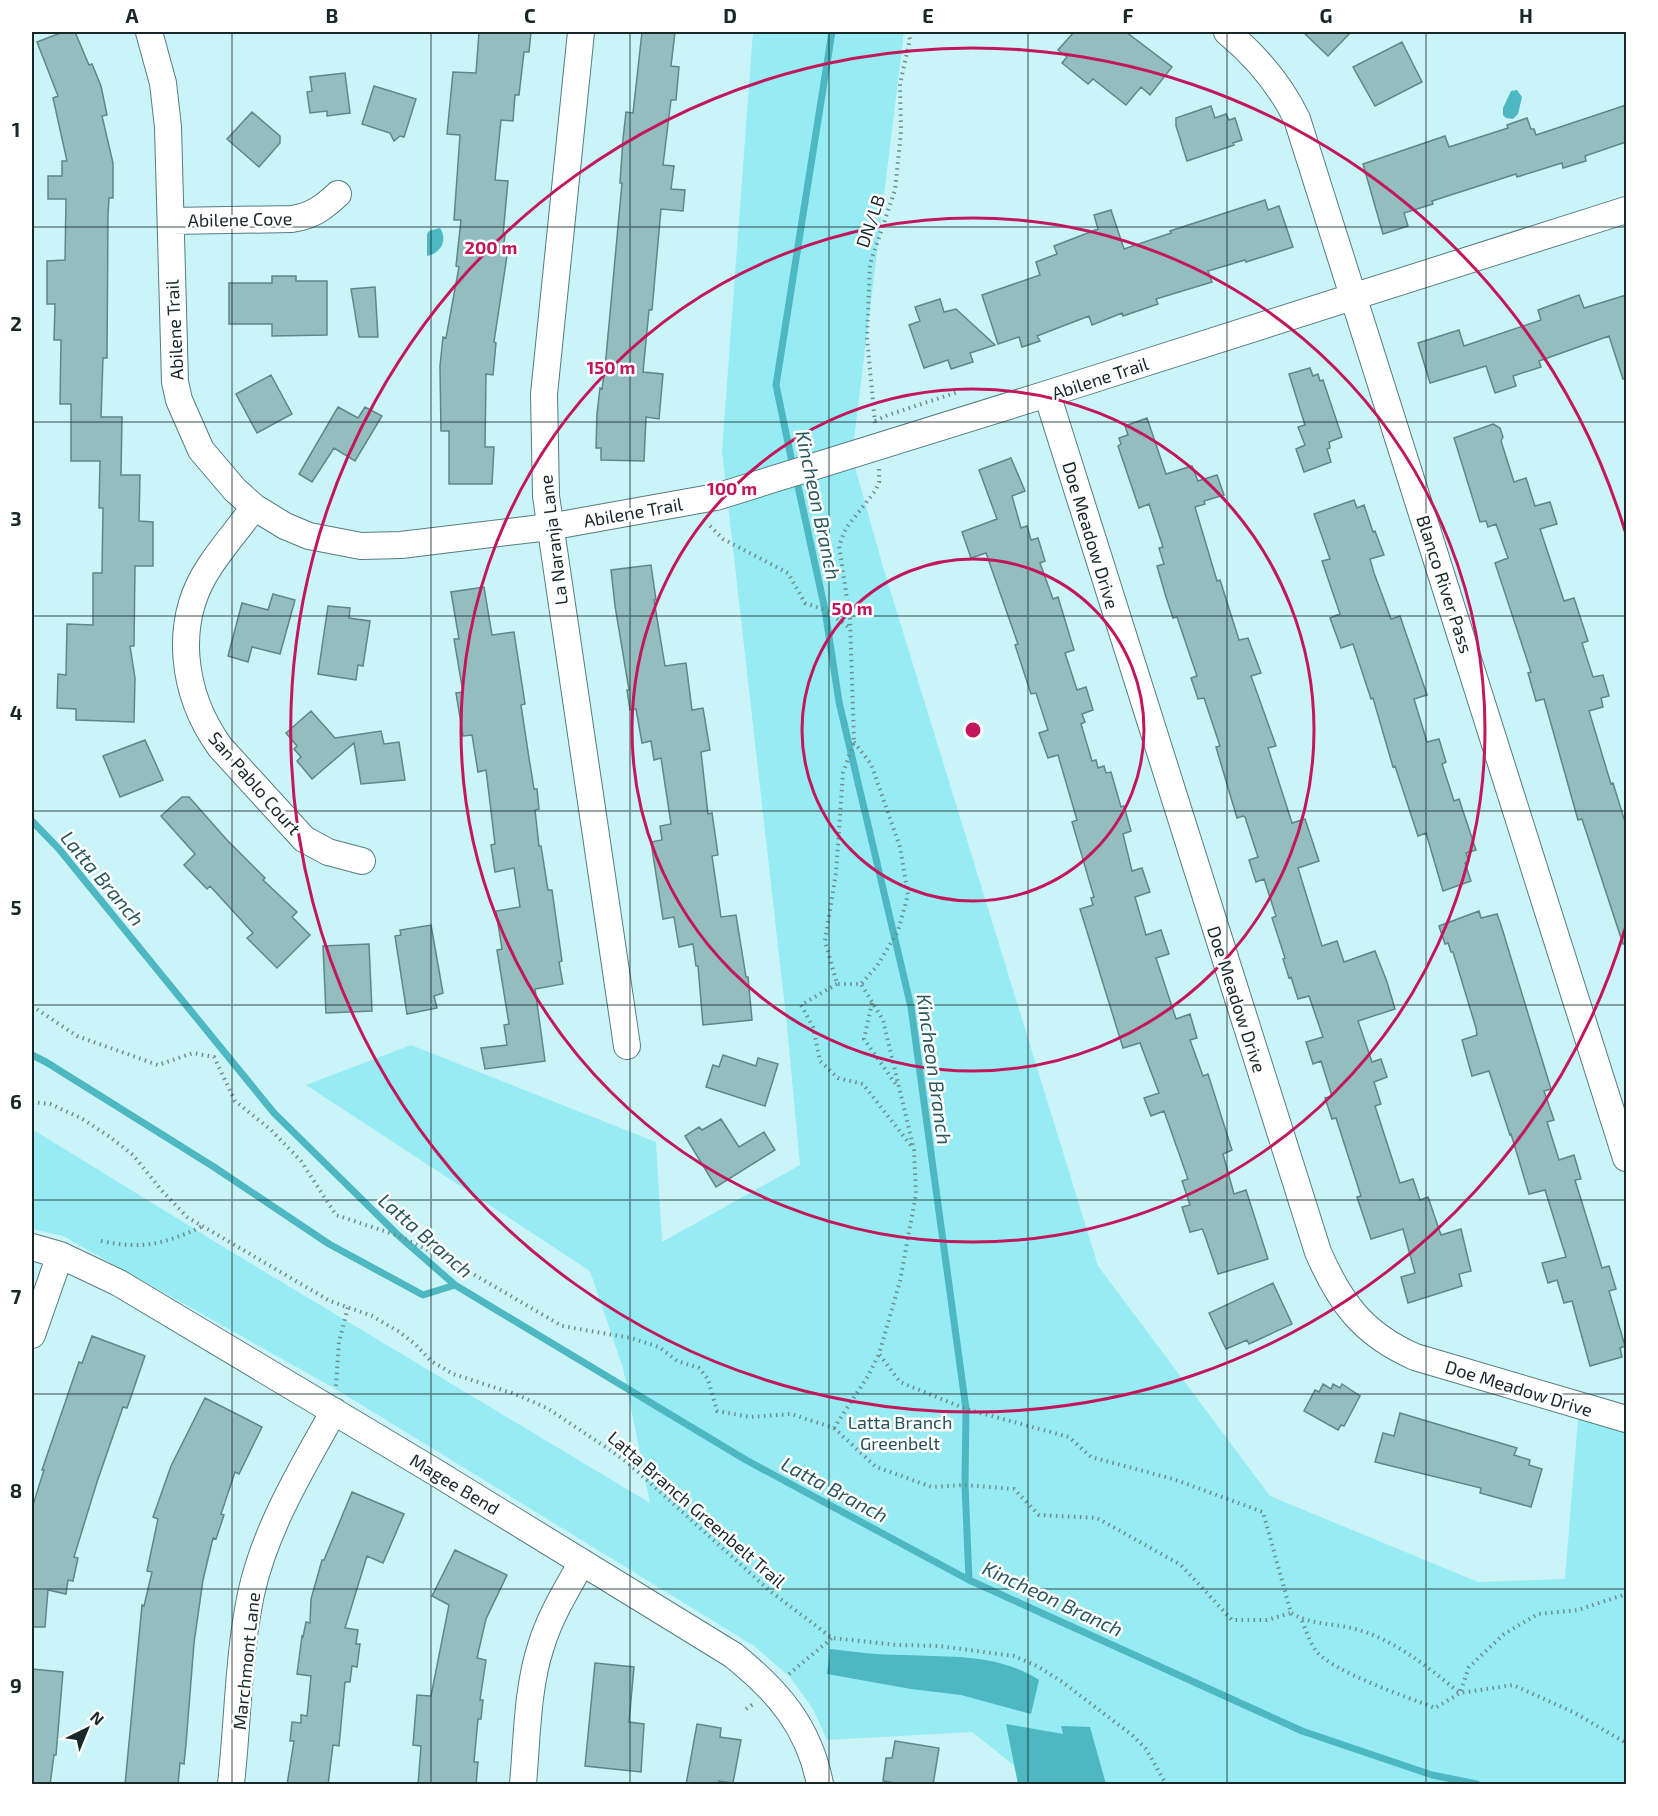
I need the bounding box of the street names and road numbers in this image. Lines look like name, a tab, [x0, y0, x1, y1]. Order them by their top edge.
street label: DN/LB	[851, 192, 889, 250]
street label: Abilene Cove	[188, 207, 292, 231]
street label: Abilene Trail	[160, 279, 188, 381]
street label: Abilene Trail	[1049, 352, 1152, 404]
street label: Doe Meadow Drive	[1058, 459, 1124, 611]
street label: La Naranja Lane	[534, 474, 572, 606]
street label: Abilene Trail	[582, 492, 685, 532]
street label: Blanco River Pass	[1412, 512, 1478, 656]
street label: San Pablo Court	[204, 727, 306, 839]
street label: Doe Meadow Drive	[1203, 923, 1271, 1075]
street label: Doe Meadow Drive	[1443, 1355, 1595, 1421]
street label: Latta Branch Greenbelt Trail	[604, 1426, 791, 1593]
street label: Magee Bend	[406, 1449, 504, 1519]
street label: Marchmont Lane	[228, 1591, 264, 1731]

